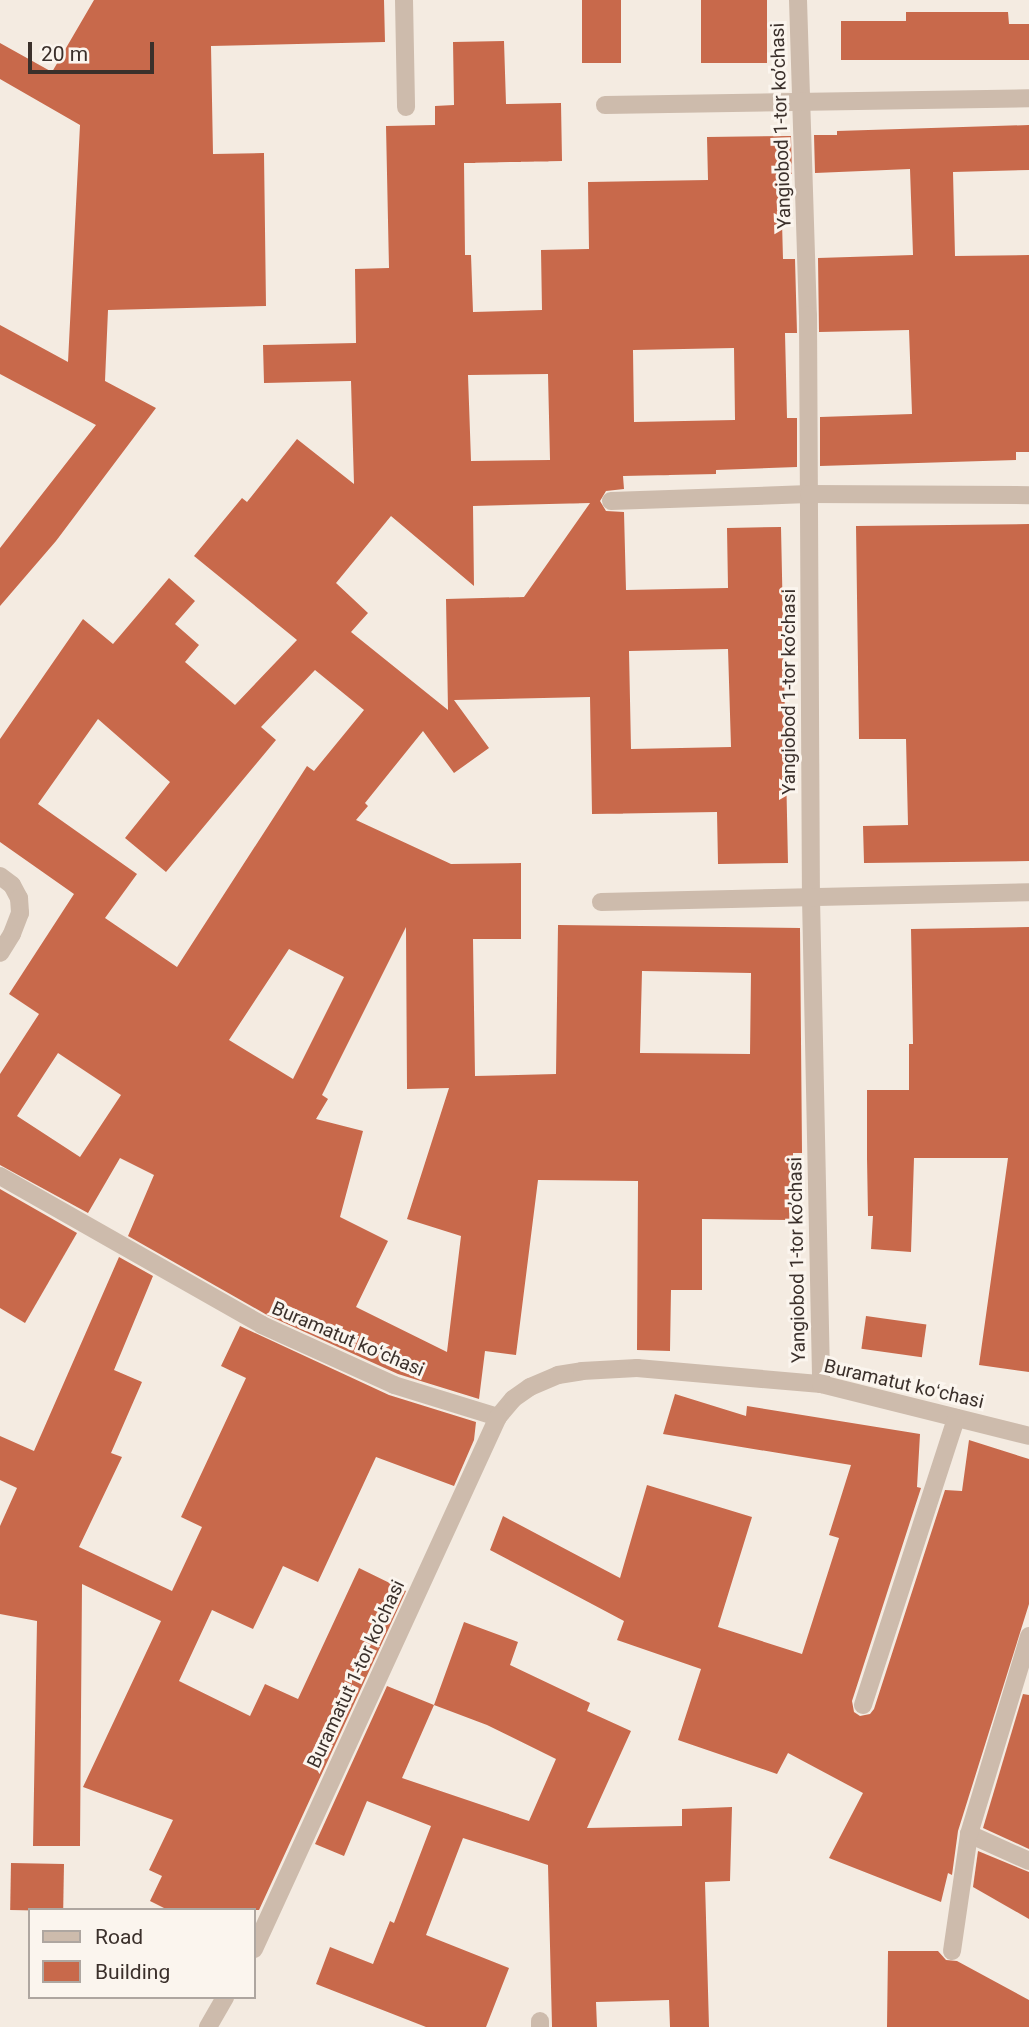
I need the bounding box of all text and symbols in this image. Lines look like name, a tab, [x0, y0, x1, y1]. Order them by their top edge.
street label: Yangiobod 1-tor koʼchasi	[766, 23, 796, 229]
scale bar	[32, 28, 158, 72]
text: 20 m	[41, 42, 88, 66]
street label: Yangiobod 1-tor koʼchasi	[778, 589, 800, 795]
street label: Yangiobod 1-tor koʼchasi	[784, 1157, 810, 1363]
street label: Buramatut koʻchasi	[268, 1297, 428, 1381]
street label: Buramatut koʻchasi	[822, 1355, 986, 1413]
street label: Buramatut 1-tor koʼchasi	[302, 1576, 410, 1772]
legend	[28, 1908, 256, 1999]
text: Road	[95, 1925, 143, 1949]
text: Building	[95, 1960, 170, 1984]

